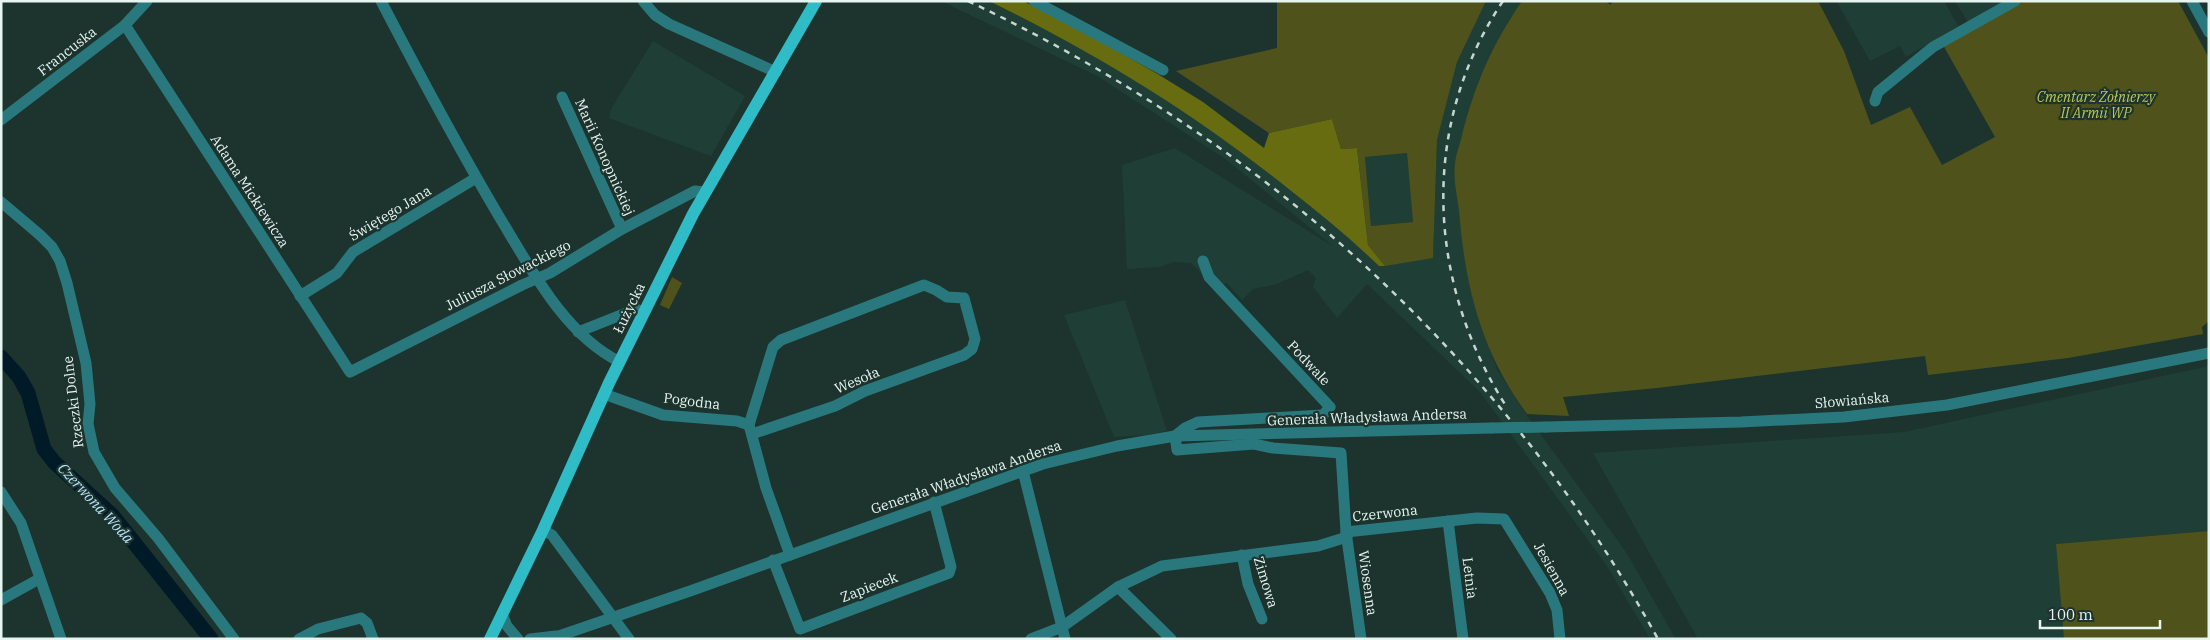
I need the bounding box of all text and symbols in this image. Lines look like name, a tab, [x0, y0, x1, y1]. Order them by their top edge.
street label: Francuska	[34, 22, 100, 80]
park label: Cmentarz Żołnierzy II Armii WP	[2037, 88, 2157, 122]
street label: Marii Konopnickiej	[571, 96, 639, 218]
street label: Adama Mickiewicza	[207, 131, 293, 251]
street label: Świętego Jana	[345, 180, 435, 245]
street label: Juliusza Słowackiego	[442, 236, 574, 314]
street label: Łużycka	[609, 279, 649, 336]
street label: Podwale	[1284, 337, 1334, 389]
street label: Rzeczki Dolne	[58, 355, 88, 449]
street label: Wesoła	[832, 362, 883, 397]
street label: Słowiańska	[1814, 388, 1890, 412]
street label: Pogodna	[663, 389, 722, 413]
street label: Generała Władysława Andersa	[1267, 405, 1468, 429]
street label: Generała Władysława Andersa	[868, 436, 1064, 518]
water label: Czerwona Woda	[54, 459, 139, 548]
street label: Czerwona	[1352, 501, 1419, 525]
street label: Jesienna	[1530, 539, 1574, 599]
street label: Wiosenna	[1355, 549, 1382, 617]
street label: Zimowa	[1250, 554, 1282, 610]
street label: Letnia	[1459, 556, 1482, 600]
street label: Zapiecek	[838, 568, 901, 606]
scale bar	[2040, 598, 2160, 630]
text: 100 m	[2048, 605, 2093, 624]

